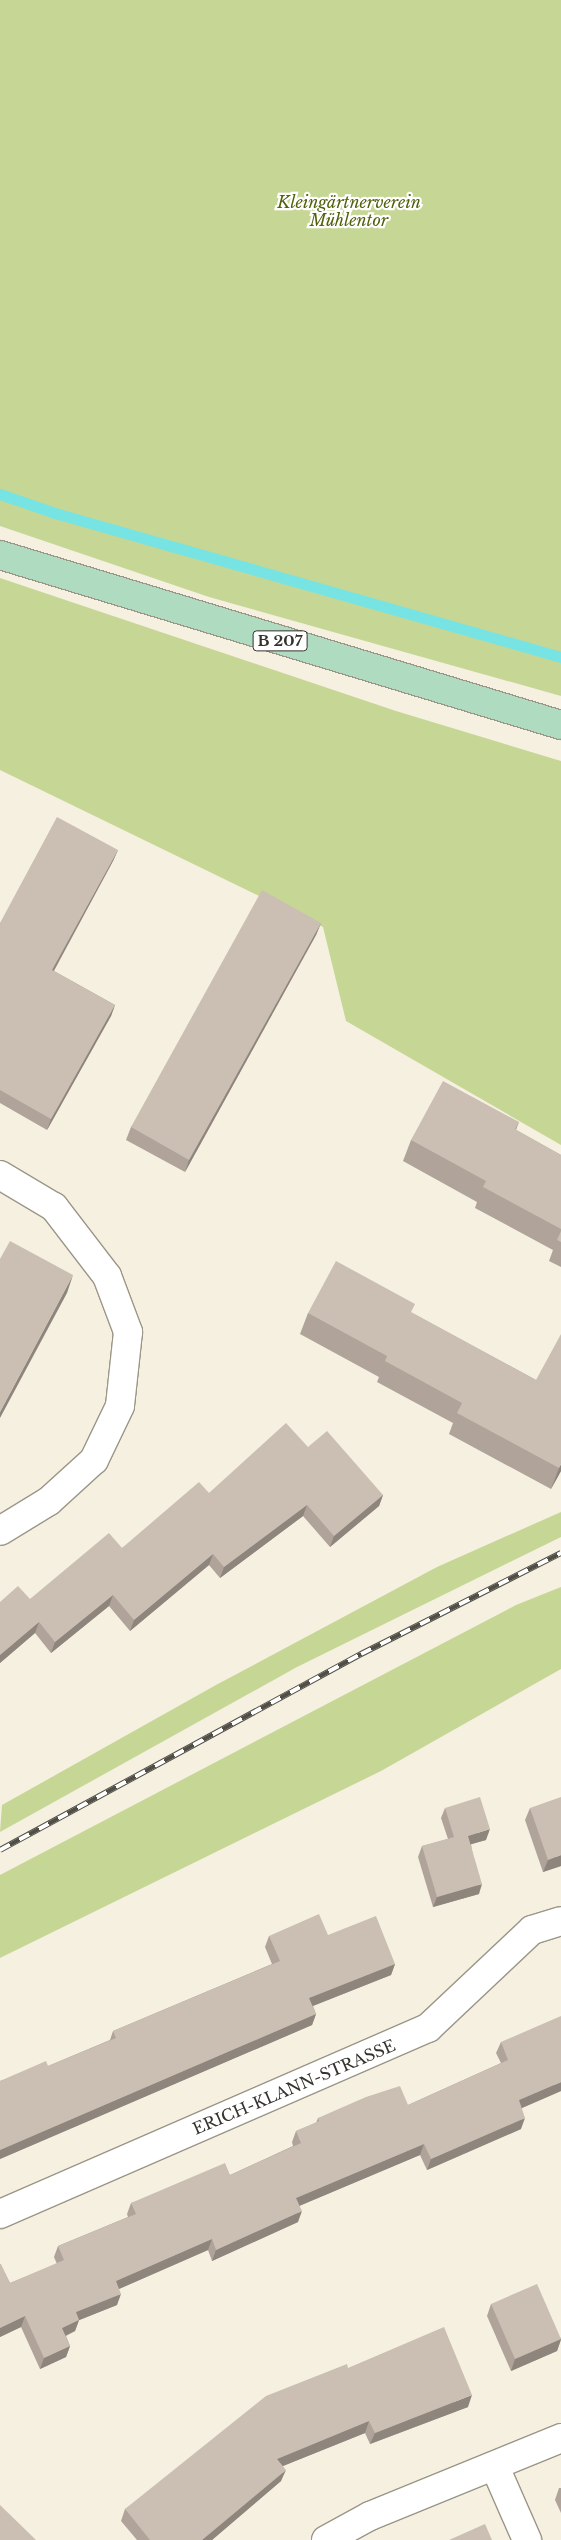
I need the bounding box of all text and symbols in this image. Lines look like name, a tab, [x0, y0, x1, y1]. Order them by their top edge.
park label: Kleingärtnerverein Mühlentor	[277, 192, 421, 230]
road number: B 207	[252, 628, 308, 654]
street label: ERICH-KLANN-STRASSE	[190, 2036, 398, 2138]

